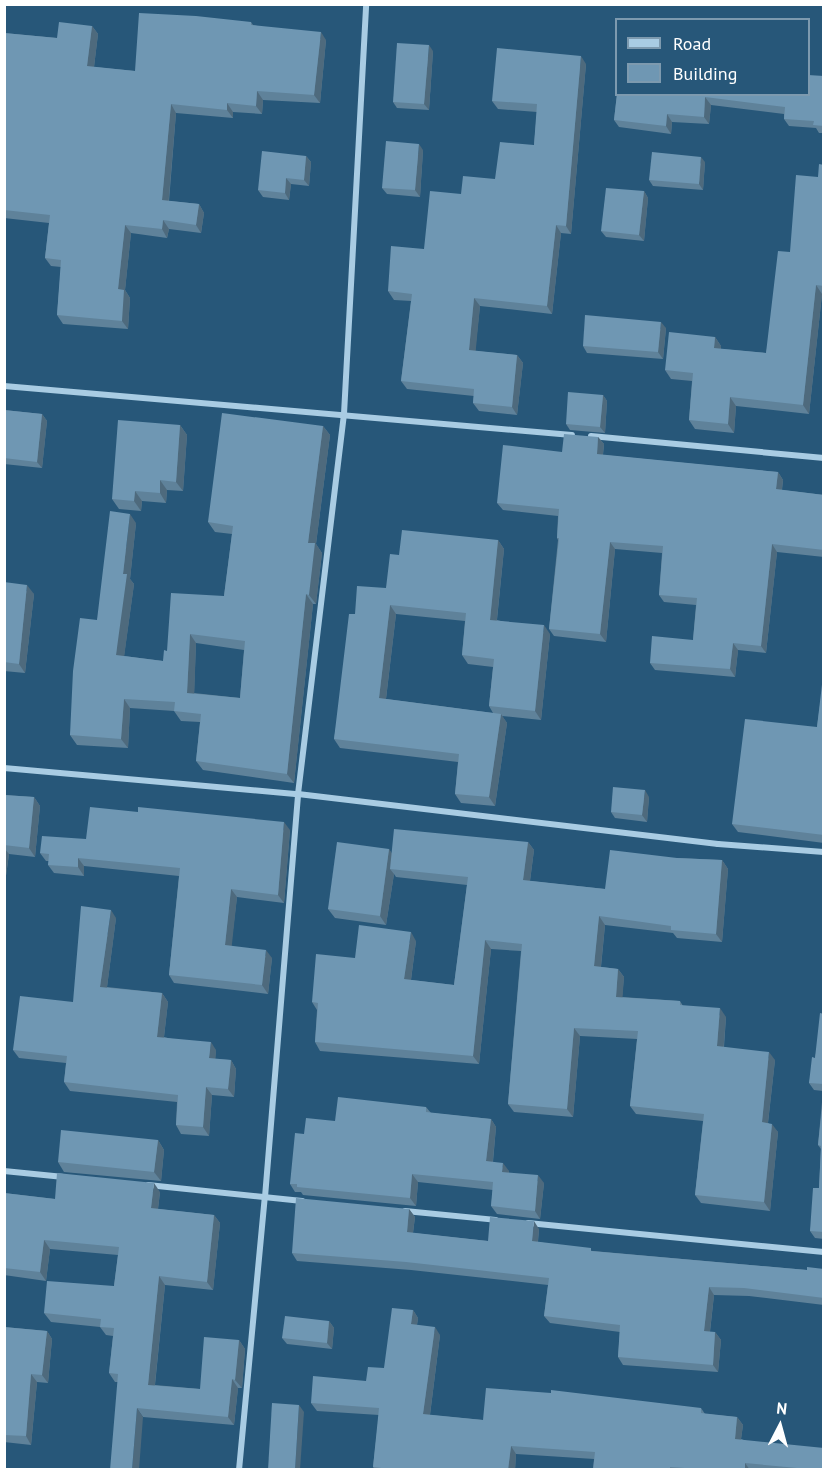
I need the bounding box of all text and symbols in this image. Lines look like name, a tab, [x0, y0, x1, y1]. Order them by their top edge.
legend	[615, 18, 810, 96]
text: Road	[673, 32, 711, 55]
text: Building	[673, 62, 737, 85]
north arrow	[750, 1396, 810, 1456]
text: N	[776, 1398, 788, 1419]

